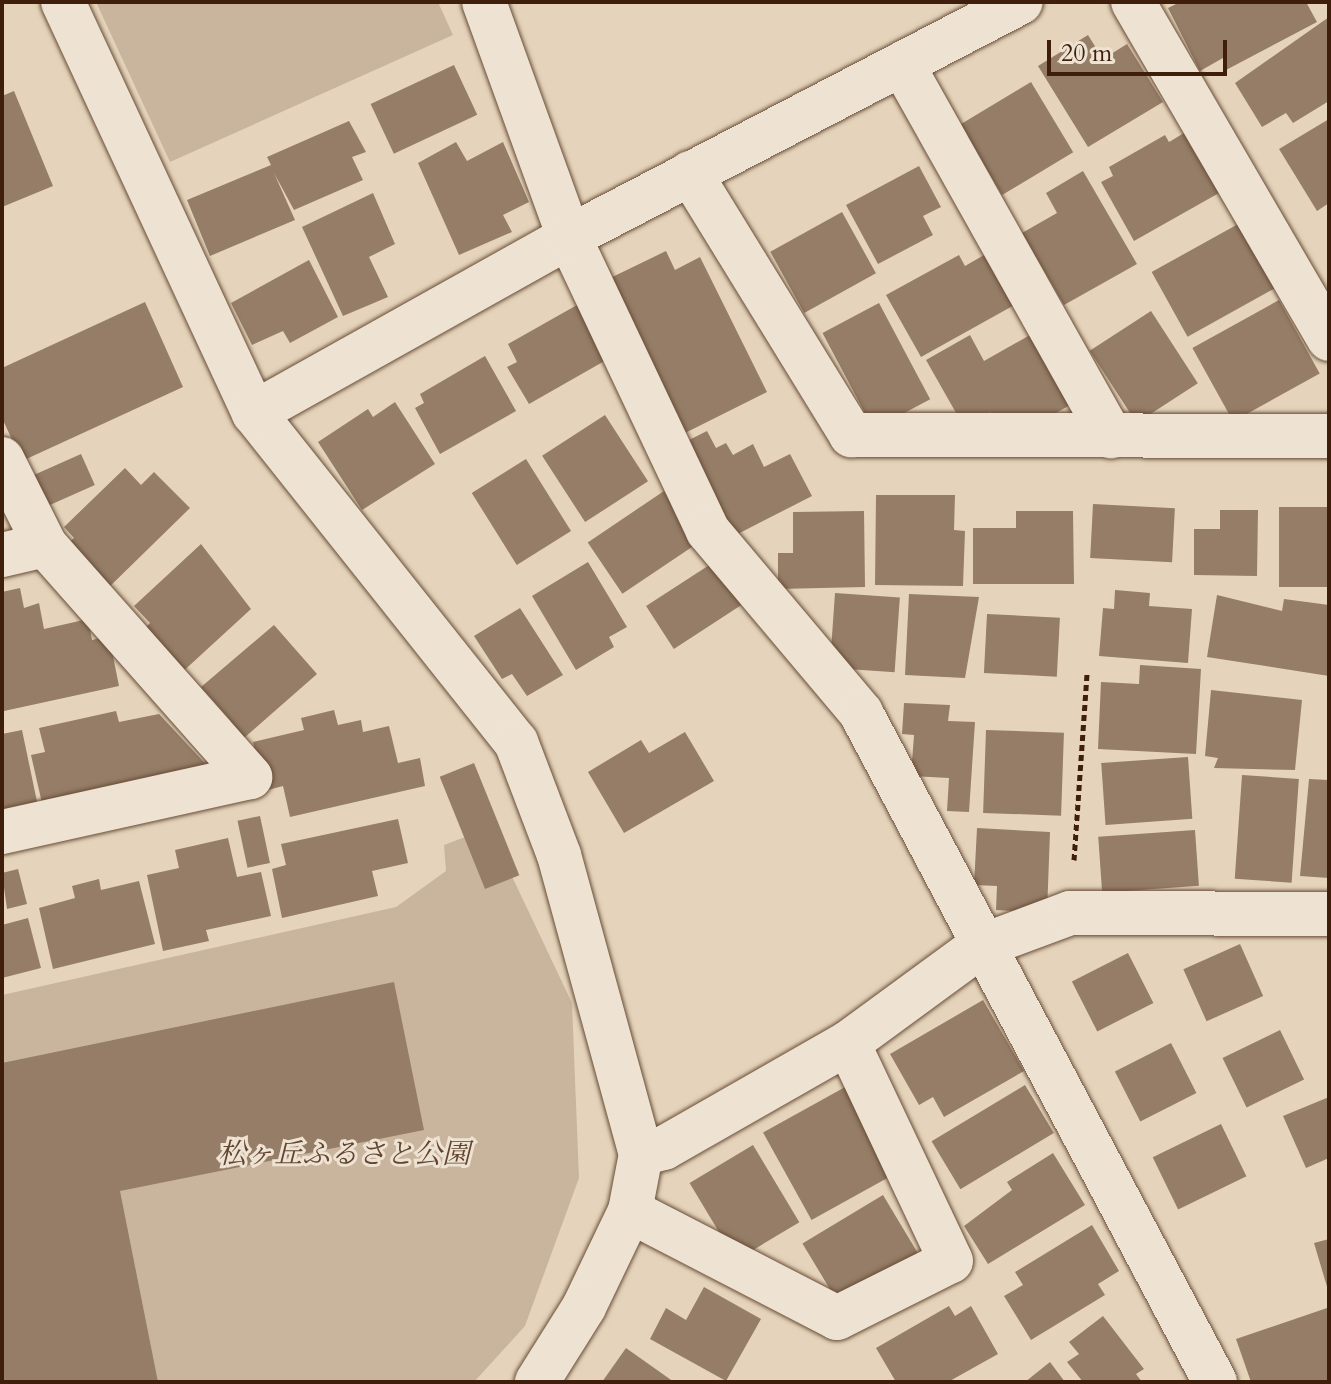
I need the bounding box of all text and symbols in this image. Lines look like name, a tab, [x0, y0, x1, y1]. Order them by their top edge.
scale bar	[1051, 24, 1231, 74]
text: 20 m	[1061, 37, 1112, 70]
park label: 松ヶ丘ふるさと公園	[218, 1137, 470, 1171]

